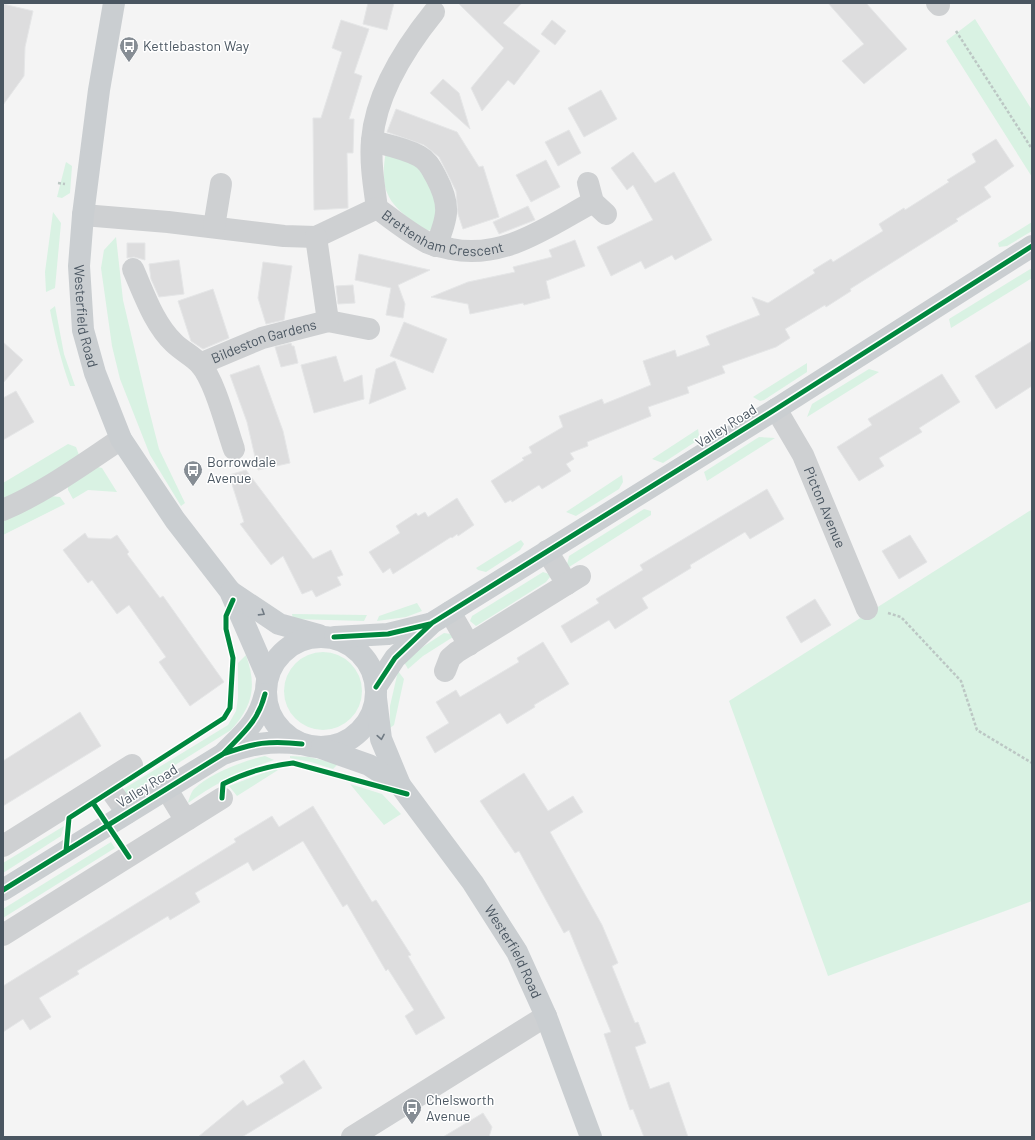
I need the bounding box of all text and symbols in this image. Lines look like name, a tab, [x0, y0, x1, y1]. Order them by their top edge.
bus stop icon: Kettlebaston Way	[118, 35, 140, 63]
place label: Kettlebaston Way	[143, 37, 250, 54]
street label: Brettenham Crescent	[379, 206, 505, 259]
street label: Westerfield Road	[71, 264, 102, 369]
street label: Bildeston Gardens	[208, 315, 318, 366]
street label: Valley Road	[692, 400, 759, 451]
place label: Borrowdale Avenue	[207, 453, 276, 486]
bus stop icon: Borrowdale Avenue	[182, 459, 204, 487]
street label: Picton Avenue	[801, 464, 850, 550]
one-way arrow	[258, 609, 265, 616]
one-way arrow	[376, 733, 385, 740]
street label: Valley Road	[113, 760, 180, 811]
street label: Westerfield Road	[481, 902, 546, 1001]
place label: Chelsworth Avenue	[426, 1091, 494, 1124]
bus stop icon: Chelsworth Avenue	[401, 1097, 423, 1125]

